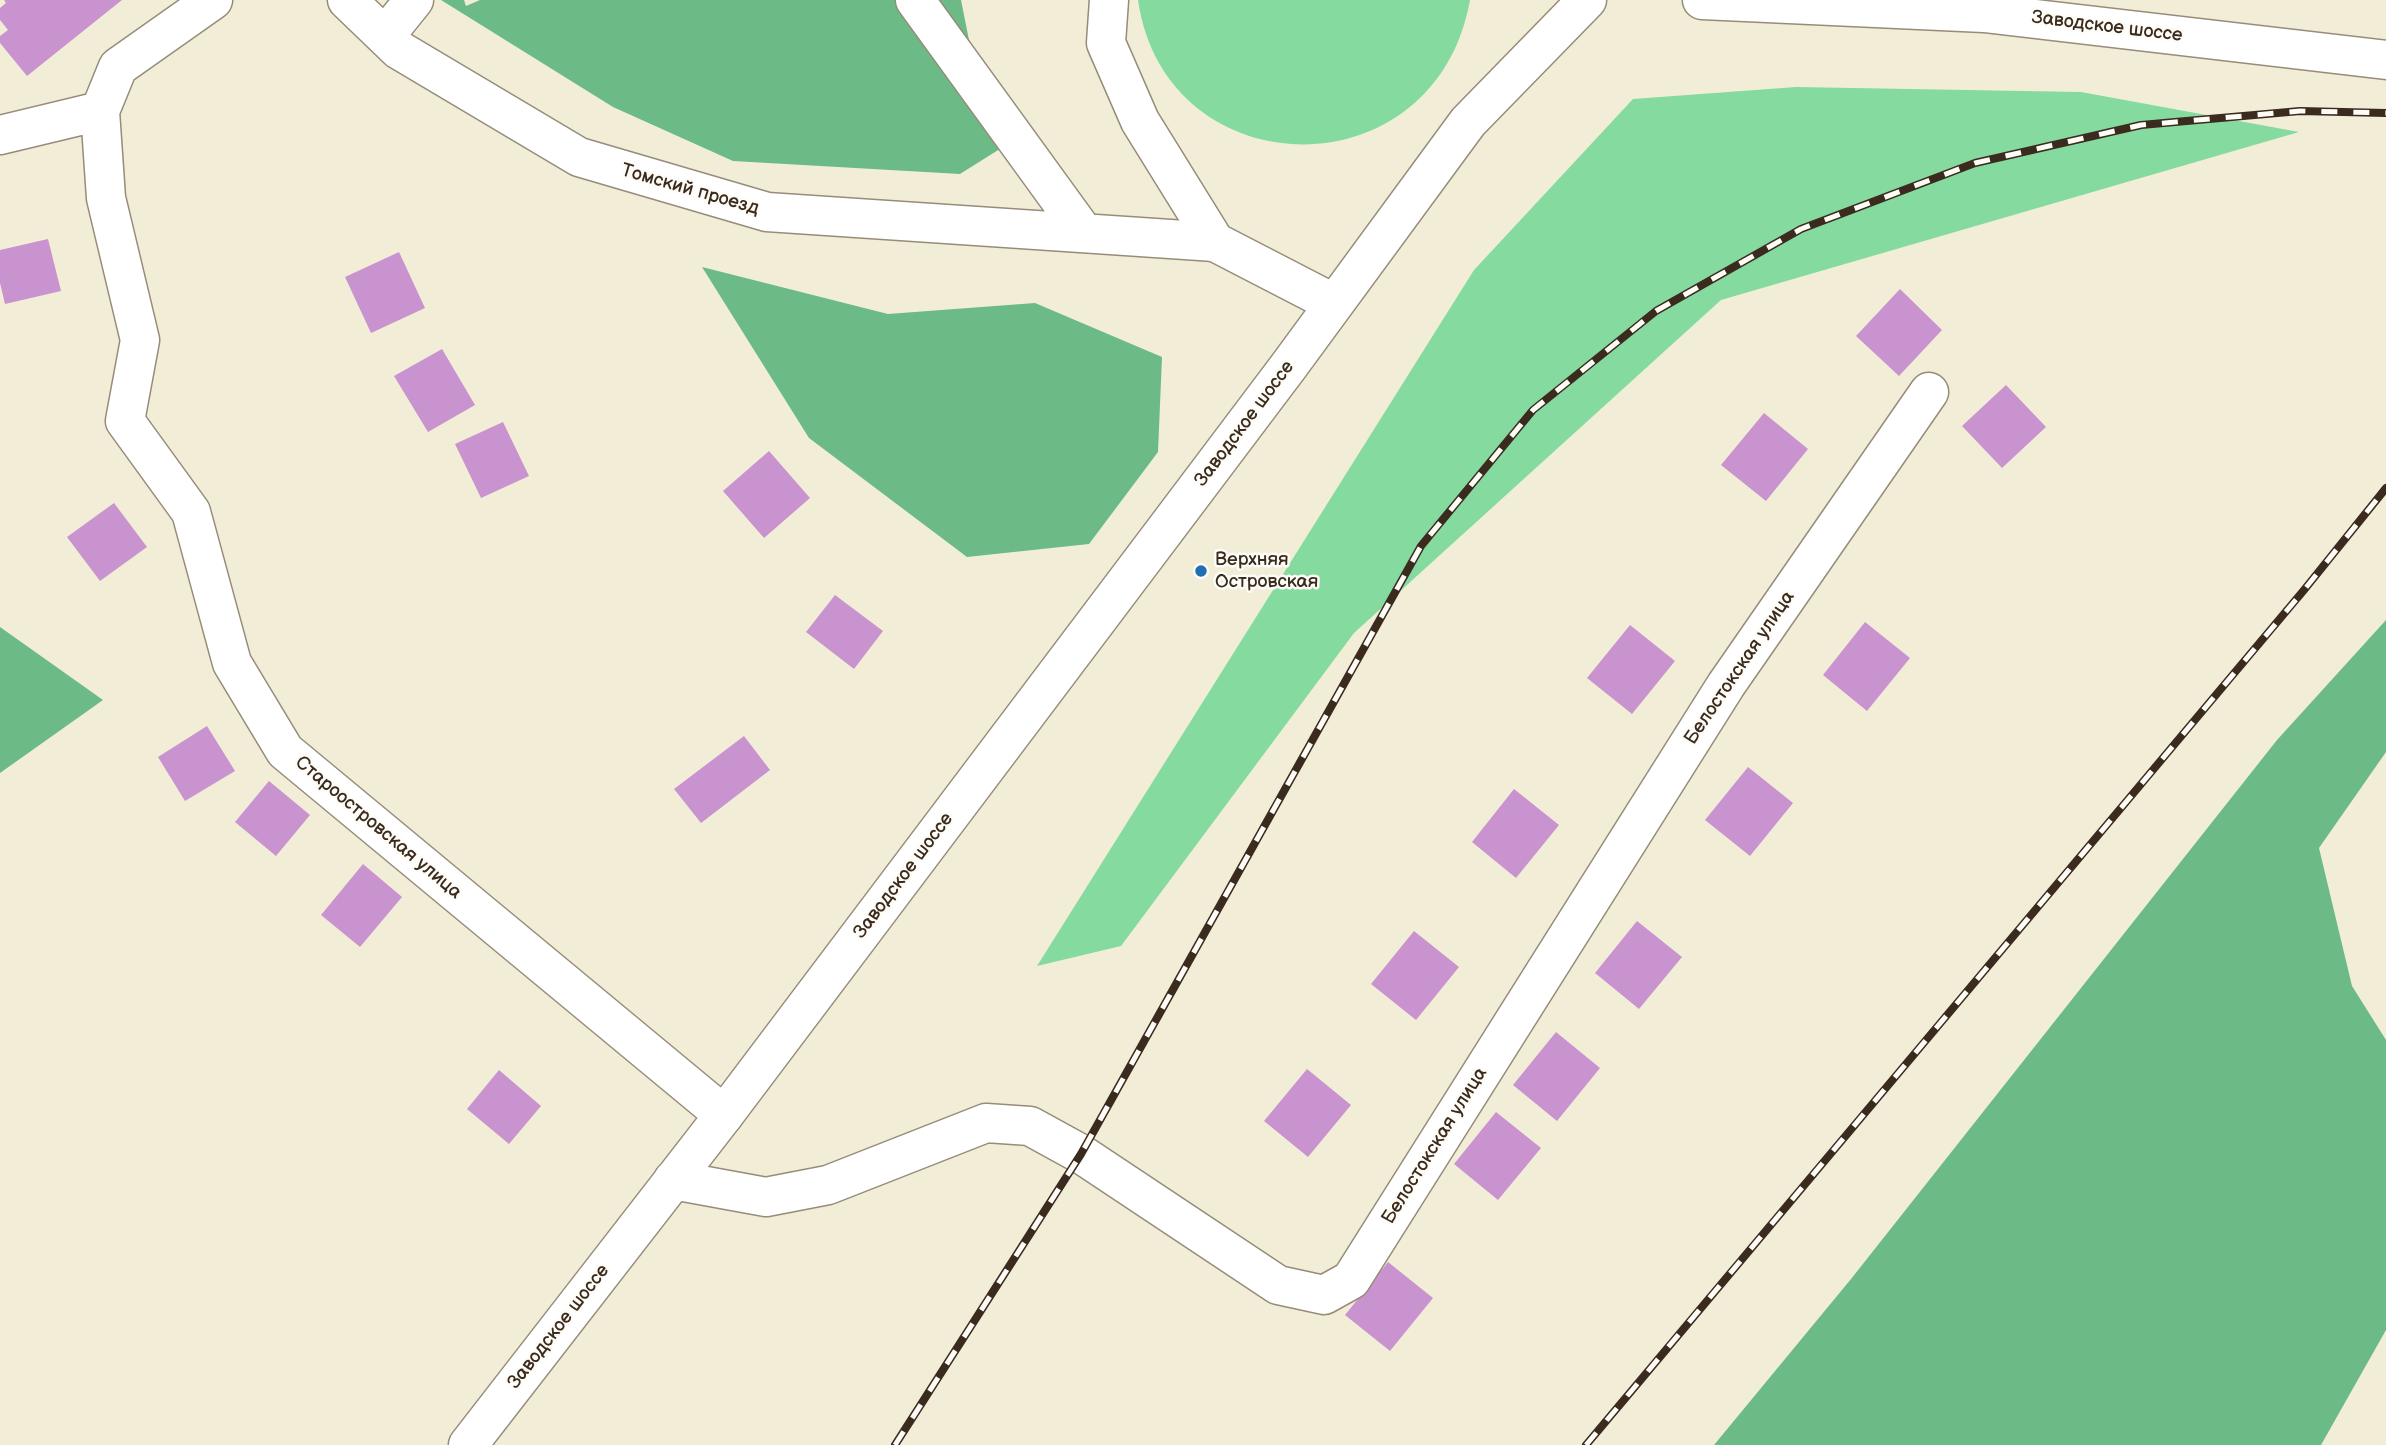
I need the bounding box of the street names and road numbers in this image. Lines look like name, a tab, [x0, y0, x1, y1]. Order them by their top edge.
street label: Заводское шоссе	[2030, 6, 2184, 48]
street label: Томский проезд	[618, 159, 762, 221]
street label: Заводское шоссе	[1190, 357, 1300, 491]
street label: Белостокская улица	[1680, 587, 1800, 749]
street label: Староостровская улица	[290, 752, 466, 904]
street label: Заводское шоссе	[849, 809, 959, 943]
street label: Белостокская улица	[1377, 1063, 1493, 1229]
street label: Заводское шоссе	[503, 1260, 615, 1394]

